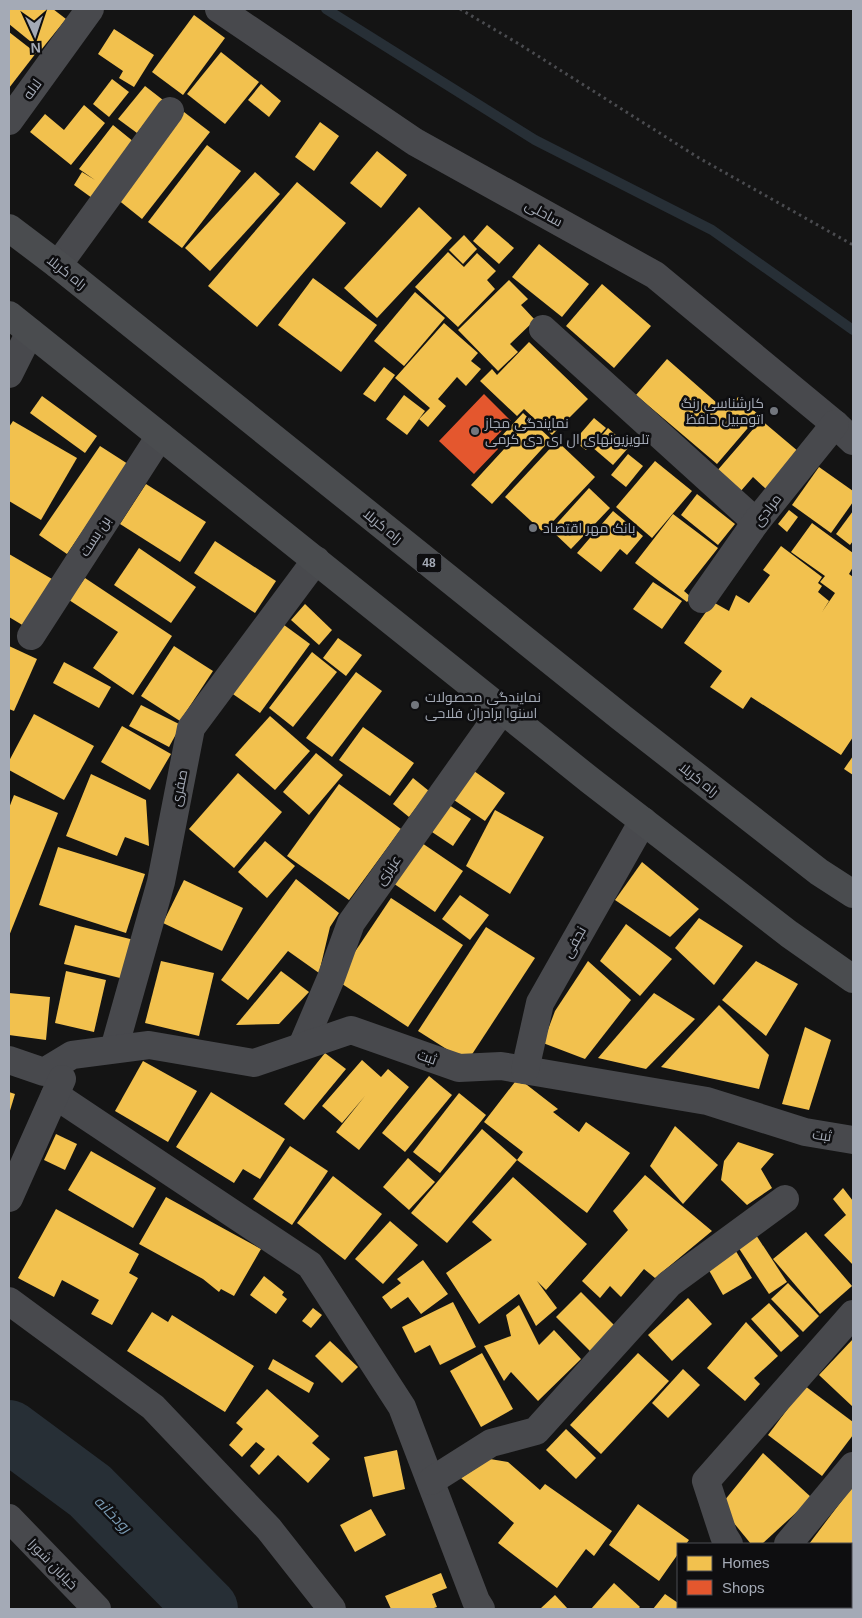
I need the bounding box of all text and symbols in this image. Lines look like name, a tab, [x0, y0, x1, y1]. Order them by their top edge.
north arrow	[10, 10, 60, 60]
text: N	[30, 40, 41, 56]
street label: لاله	[19, 76, 45, 102]
street label: ساحلی	[523, 196, 565, 230]
street label: راه کربلا	[44, 252, 90, 292]
place label: کارشناسی رنگ اتومبیل حافظ	[681, 395, 764, 427]
marker: کارشناسی رنگ اتومبیل حافظ	[768, 405, 780, 417]
place label: نمایندگی مجاز تلویزیونهای ال ای دی کرمی	[484, 415, 649, 448]
marker: نمایندگی مجاز تلویزیونهای ال ای دی کرمی	[469, 425, 481, 437]
street label: مرادی	[750, 491, 784, 529]
street label: راه کربلا	[360, 505, 406, 547]
street label: بن بست	[76, 513, 114, 559]
place label: بانک مهر اقتصاد	[543, 520, 635, 536]
marker: بانک مهر اقتصاد	[527, 522, 539, 534]
road number: 48	[416, 554, 442, 572]
place label: نمایندگی محصولات اسنوا برادران فلاحی	[425, 689, 541, 721]
marker: نمایندگی محصولات اسنوا برادران فلاحی	[409, 699, 421, 711]
street label: راه کربلا	[676, 759, 722, 799]
street label: صفری	[168, 768, 190, 808]
street label: عزیزی	[372, 852, 404, 888]
street label: نجفی	[559, 923, 589, 961]
street label: ثبت	[415, 1046, 439, 1068]
street label: ثبت	[811, 1126, 833, 1144]
water label: رودخانه	[90, 1492, 136, 1537]
street label: خیابان شورا	[25, 1535, 81, 1593]
legend	[677, 1543, 852, 1608]
text: Homes	[722, 1554, 770, 1571]
text: Shops	[722, 1579, 765, 1596]

